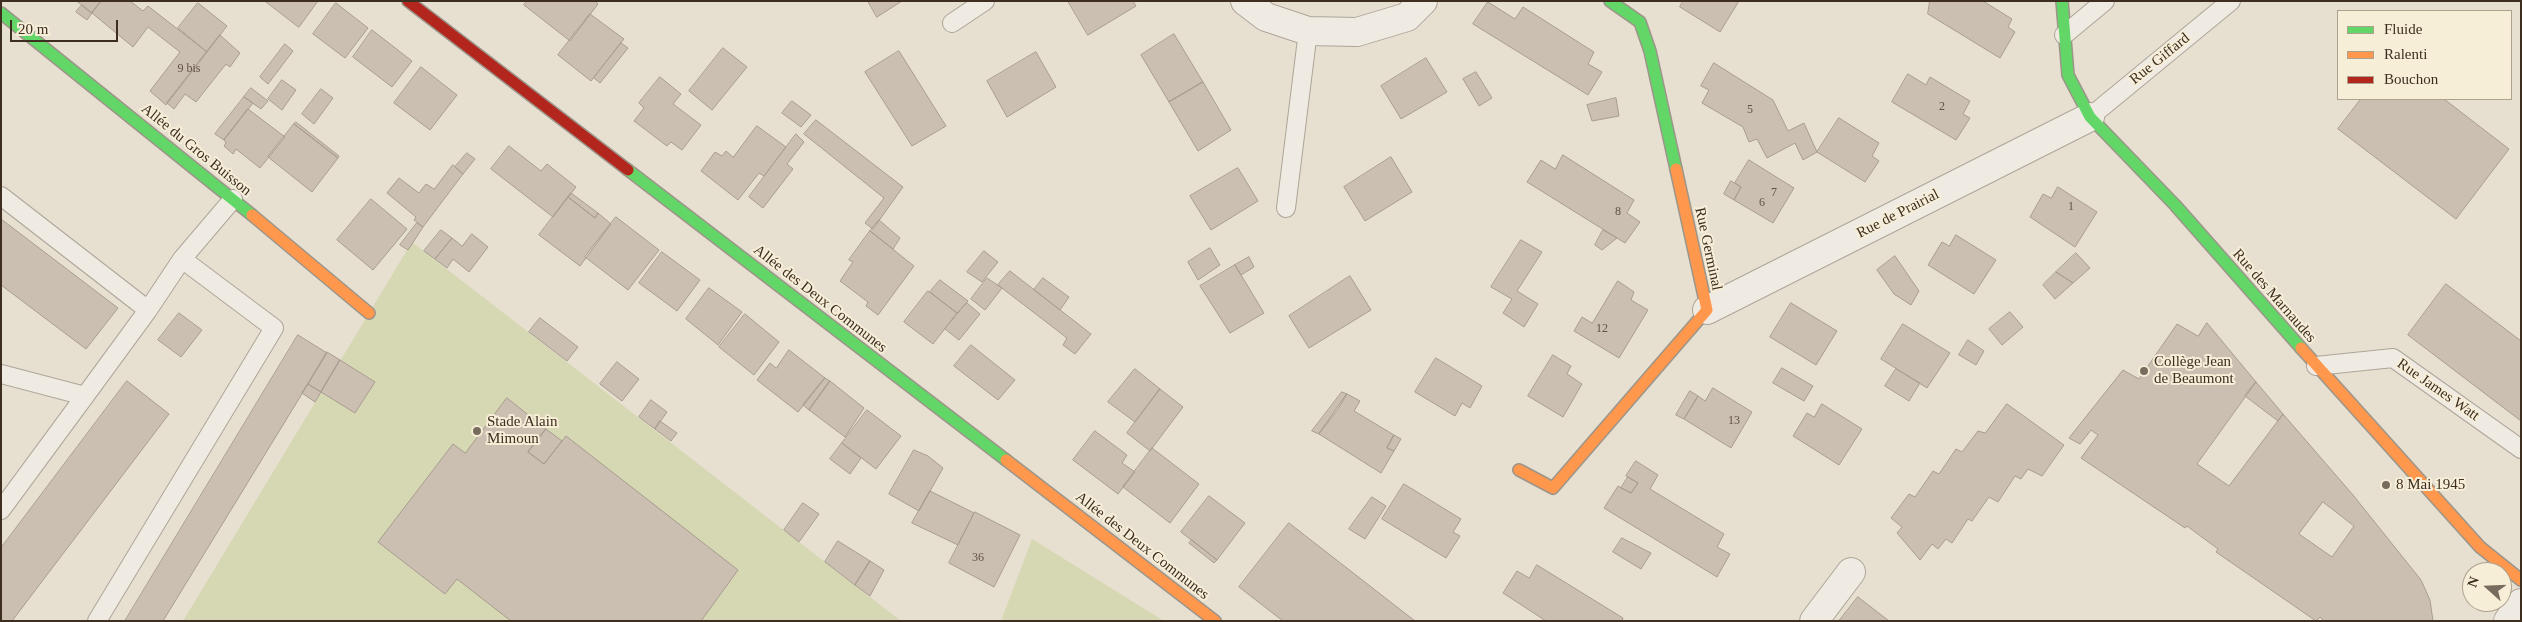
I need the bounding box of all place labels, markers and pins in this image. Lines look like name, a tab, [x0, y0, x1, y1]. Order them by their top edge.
place label: Collège Jean de Beaumont	[2154, 353, 2234, 388]
marker: Collège Jean de Beaumont	[2138, 365, 2150, 377]
place label: Stade Alain Mimoun	[487, 413, 557, 448]
marker: Stade Alain Mimoun	[471, 425, 483, 437]
place label: 8 Mai 1945	[2396, 476, 2465, 494]
marker: 8 Mai 1945	[2380, 479, 2392, 491]

